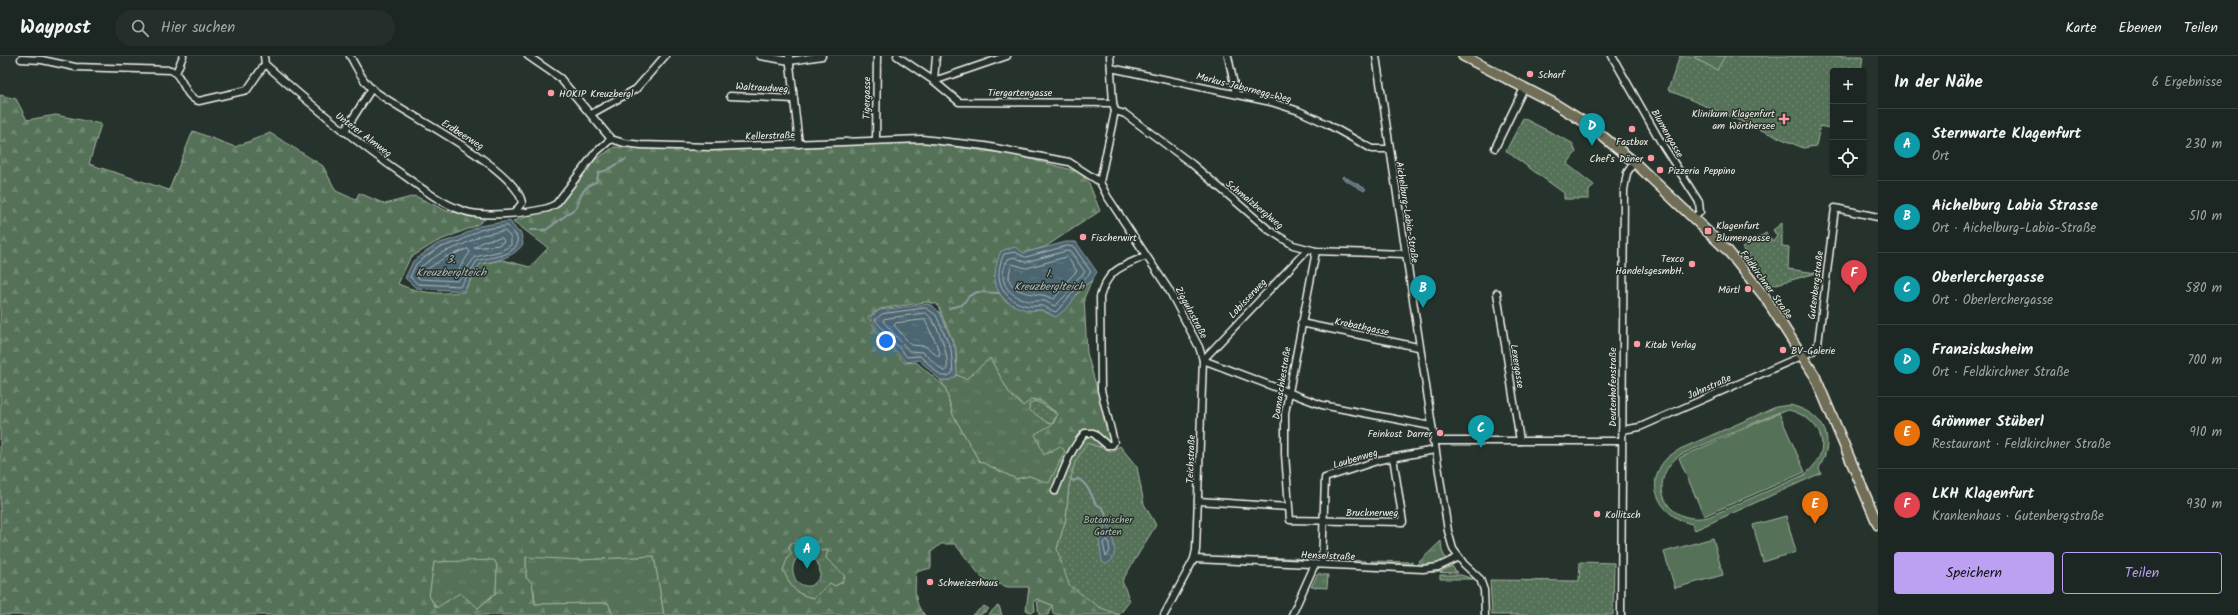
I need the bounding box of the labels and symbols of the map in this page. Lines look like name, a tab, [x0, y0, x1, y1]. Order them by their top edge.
place label: Scharf	[1538, 67, 1566, 83]
street label: Markus-Jabornegg-Weg	[1194, 68, 1293, 108]
marker: Scharf	[1525, 69, 1535, 79]
street label: Tigergasse	[859, 76, 875, 120]
street label: Waltraudweg	[735, 79, 789, 97]
street label: Tiergartengasse	[988, 85, 1053, 101]
place label: HOKIP Kreuzbergl	[559, 86, 634, 102]
marker: HOKIP Kreuzbergl	[546, 88, 556, 98]
street label: Blumengasse	[1647, 106, 1688, 161]
place label: Klinikum Klagenfurt am Wörthersee	[1692, 106, 1775, 134]
street label: Unterer Almweg	[332, 108, 395, 162]
pin: D	[1579, 113, 1605, 146]
marker: Klinikum Klagenfurt am Wörthersee	[1778, 113, 1790, 125]
street label: Erdbeerweg	[438, 115, 487, 154]
marker: Fastbox	[1627, 124, 1637, 134]
street label: Kellerstraße	[745, 127, 796, 145]
place label: Fastbox	[1616, 134, 1649, 150]
place label: Chef's Döner	[1590, 151, 1644, 167]
marker: Chef's Döner	[1646, 153, 1656, 163]
street label: Aichelburg-Labia-Straße	[1391, 160, 1423, 265]
place label: Pizzeria Peppino	[1668, 163, 1736, 179]
marker: Pizzeria Peppino	[1655, 165, 1665, 175]
street label: Schmalzberglweg	[1222, 176, 1287, 233]
place label: Klagenfurt Blumengasse	[1716, 218, 1770, 246]
marker: Klagenfurt Blumengasse	[1703, 226, 1713, 236]
place label: Fischerwirt	[1091, 230, 1137, 246]
marker: Fischerwirt	[1078, 232, 1088, 242]
street label: Feldkirchner Straße	[1736, 247, 1797, 323]
street label: Gutenbergstraße	[1804, 249, 1828, 320]
water label: 3. Kreuzberglteich	[416, 251, 487, 282]
place label: Texco HandelsgesmbH.	[1615, 251, 1684, 279]
marker: Texco HandelsgesmbH.	[1687, 259, 1697, 269]
pin: F	[1841, 260, 1867, 293]
water label: 1. Kreuzberglteich	[1014, 265, 1085, 296]
street label: Lobisserweg	[1225, 275, 1271, 322]
pin: B	[1410, 275, 1436, 308]
place label: Mörtl	[1718, 282, 1741, 298]
street label: Ziggulnstraße	[1171, 283, 1212, 342]
marker: Mörtl	[1743, 284, 1753, 294]
street label: Krobathgasse	[1333, 313, 1391, 341]
your location	[876, 331, 896, 351]
place label: Kitab Verlag	[1645, 337, 1696, 353]
marker: Kitab Verlag	[1632, 339, 1642, 349]
street label: Lexergasse	[1506, 343, 1528, 390]
place label: BV-Galerie	[1791, 343, 1836, 359]
street label: Damaschkestraße	[1268, 345, 1296, 421]
marker: BV-Galerie	[1778, 345, 1788, 355]
street label: Deutenhofenstraße	[1605, 347, 1621, 427]
street label: Jahnstraße	[1685, 370, 1734, 404]
pin: C	[1468, 415, 1494, 448]
place label: Feinkost Darrer	[1368, 426, 1433, 442]
marker: Feinkost Darrer	[1435, 428, 1445, 438]
street label: Teichstraße	[1182, 434, 1200, 484]
street label: Laubenweg	[1331, 445, 1380, 473]
pin: E	[1802, 491, 1828, 524]
street label: Brucknerweg	[1346, 505, 1399, 521]
place label: Kollitsch	[1605, 507, 1641, 523]
marker: Kollitsch	[1592, 509, 1602, 519]
park label: Botanischer Garten	[1083, 512, 1133, 540]
pin: A	[794, 536, 820, 569]
street label: Henselstraße	[1301, 547, 1356, 565]
place label: Schweizerhaus	[938, 575, 999, 591]
marker: Schweizerhaus	[925, 577, 935, 587]

